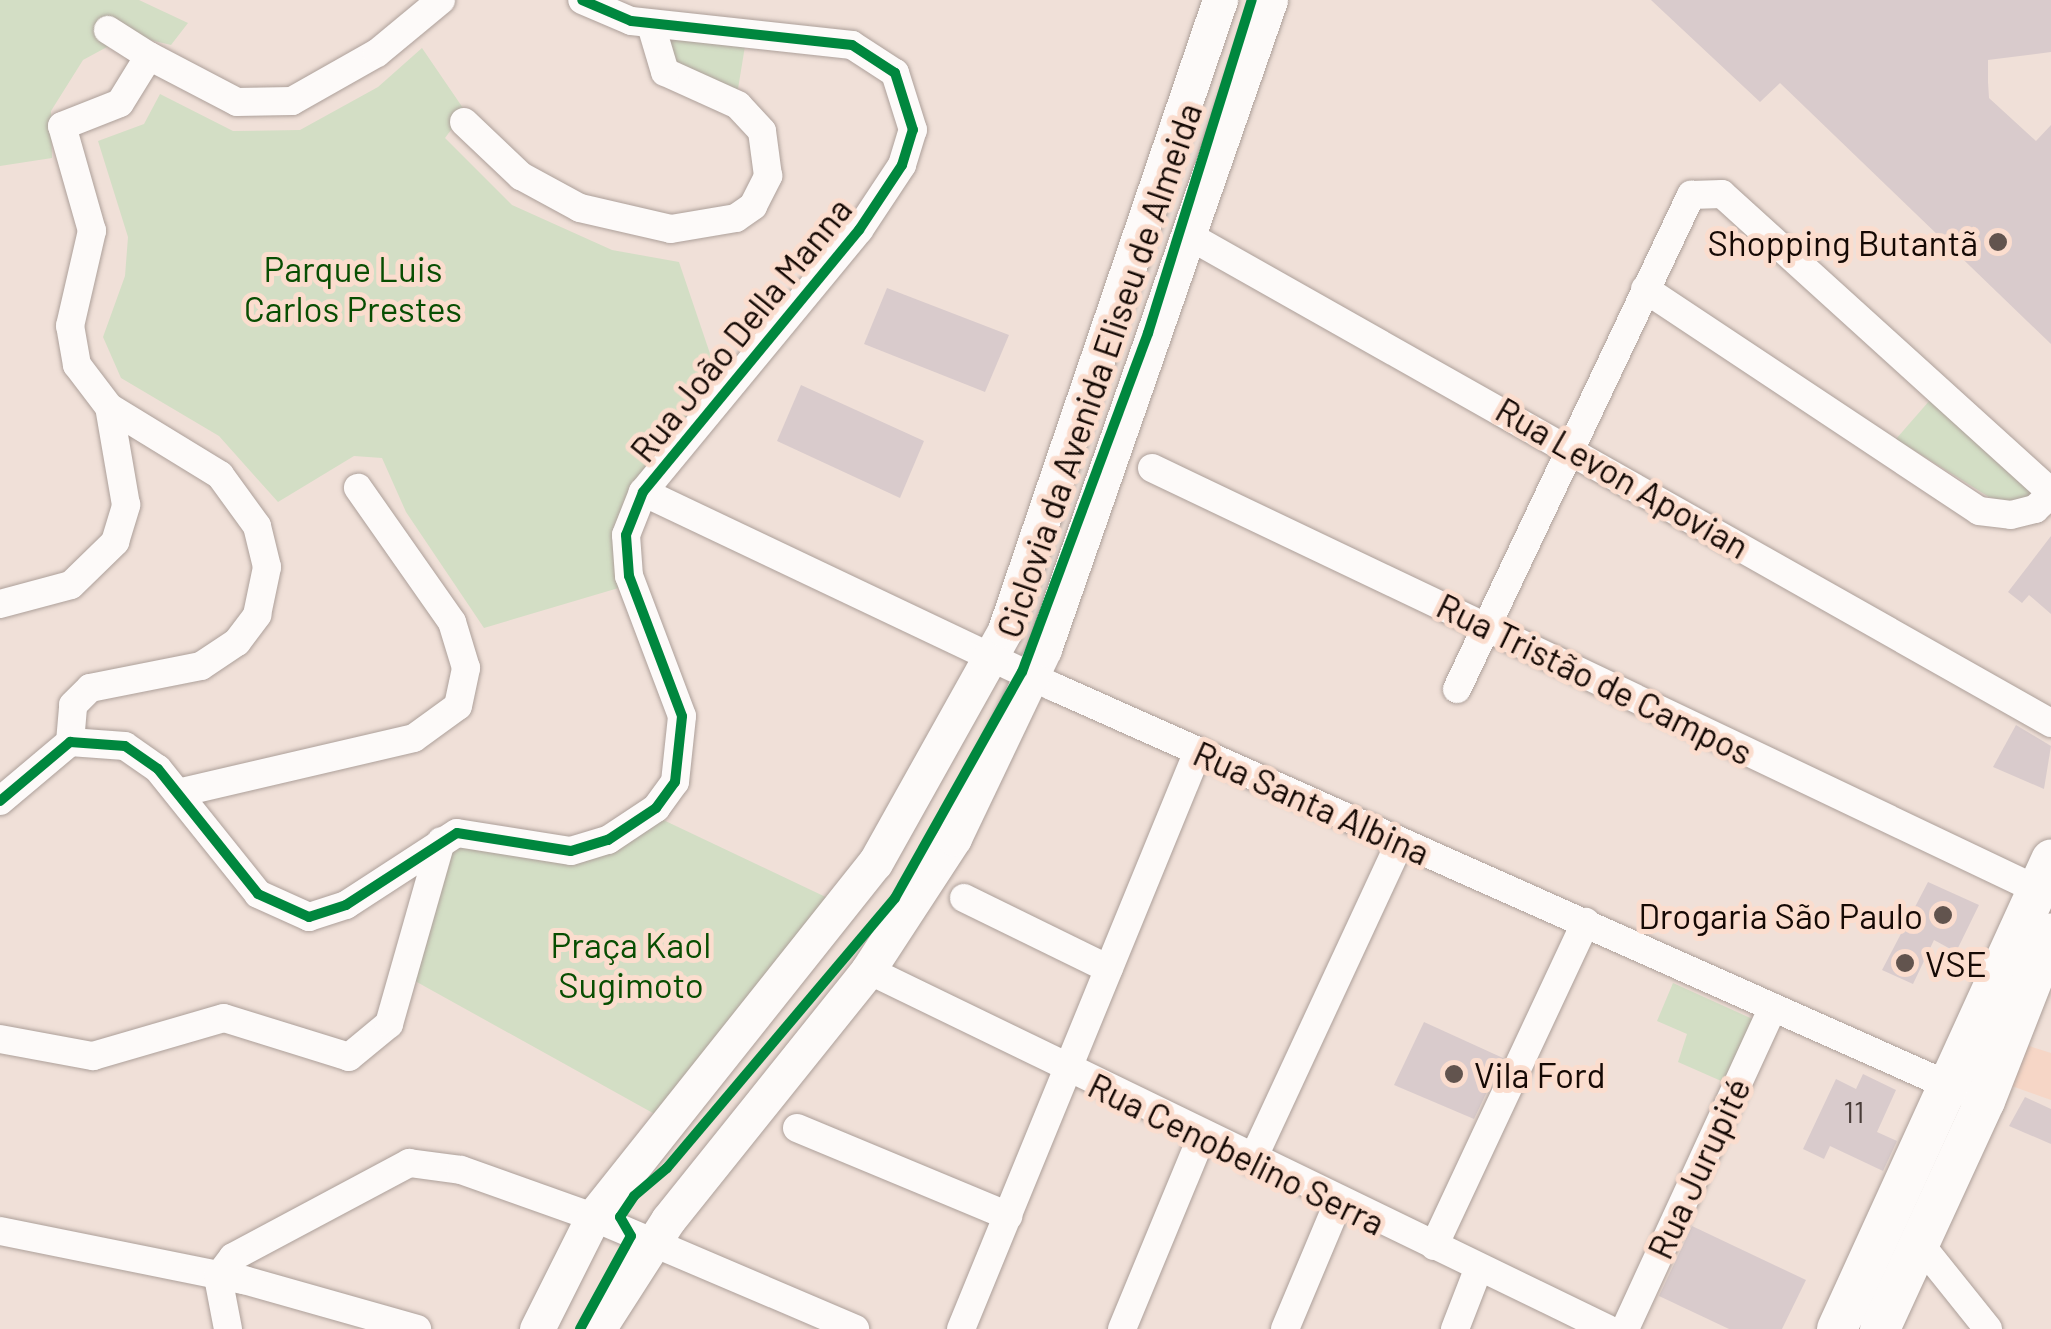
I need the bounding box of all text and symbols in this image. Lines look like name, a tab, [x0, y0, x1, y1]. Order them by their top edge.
street label: Ciclovia da Avenida Eliseu de Almeida	[987, 97, 1209, 643]
street label: Rua João Della Manna	[621, 188, 859, 470]
place label: Shopping Butantã	[1707, 221, 1978, 263]
marker: Shopping Butantã	[1987, 231, 2009, 253]
park label: Parque Luis Carlos Prestes	[244, 247, 462, 329]
street label: Rua Levon Apovian	[1489, 388, 1757, 566]
street label: Rua Tristão de Campos	[1430, 583, 1760, 773]
street label: Rua Santa Albina	[1187, 731, 1437, 873]
place label: Drogaria São Paulo	[1638, 894, 1923, 936]
marker: Drogaria São Paulo	[1932, 904, 1954, 926]
park label: Praça Kaol Sugimoto	[551, 923, 711, 1005]
place label: VSE	[1925, 942, 1987, 984]
marker: VSE	[1894, 952, 1916, 974]
place label: Vila Ford	[1474, 1053, 1606, 1095]
street label: Rua Cenobelino Serra	[1082, 1063, 1392, 1243]
marker: Vila Ford	[1443, 1063, 1465, 1085]
street label: Rua Jurupité	[1638, 1071, 1758, 1265]
house number: 11	[1843, 1093, 1865, 1129]

